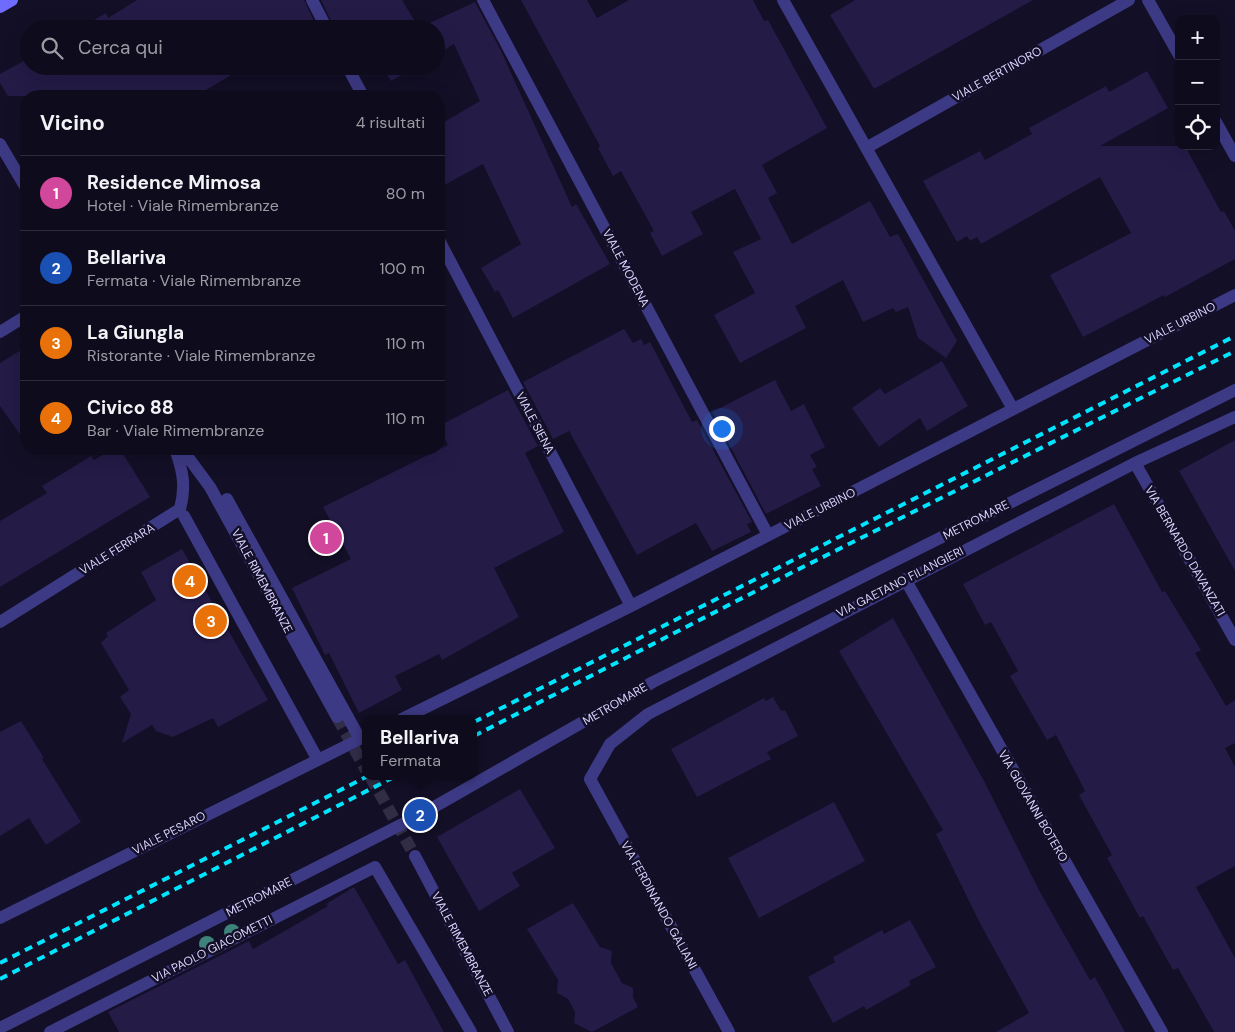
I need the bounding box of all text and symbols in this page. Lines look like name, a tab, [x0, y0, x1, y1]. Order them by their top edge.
map controls	[1175, 15, 1220, 150]
button: +	[1175, 15, 1220, 60]
search box	[20, 20, 445, 75]
icon: search	[38, 34, 66, 62]
text: Cerca qui	[78, 35, 163, 60]
street label: VIALE BERTINORO	[949, 43, 1045, 105]
button: −	[1175, 60, 1220, 105]
button: locate	[1175, 105, 1220, 150]
text: Vicino	[40, 109, 105, 137]
text: 4 risultati	[356, 112, 425, 133]
text: Residence Mimosa	[87, 170, 261, 195]
text: 1	[53, 183, 59, 204]
text: 80 m	[386, 183, 425, 204]
text: Hotel · Viale Rimembranze	[87, 195, 279, 216]
street label: VIALE MODENA	[599, 226, 653, 310]
text: Bellariva	[87, 245, 166, 270]
text: 2	[51, 258, 61, 279]
text: 100 m	[380, 258, 425, 279]
text: Fermata · Viale Rimembranze	[87, 270, 301, 291]
street label: VIALE URBINO	[1142, 298, 1218, 348]
text: La Giungla	[87, 320, 184, 345]
text: 3	[51, 333, 61, 354]
text: 110 m	[386, 333, 425, 354]
text: Ristorante · Viale Rimembranze	[87, 345, 316, 366]
street label: VIALE SIENA	[512, 389, 558, 457]
text: Civico 88	[87, 395, 174, 420]
text: 4	[51, 408, 61, 429]
text: 110 m	[386, 408, 425, 429]
your location	[709, 416, 735, 442]
text: Bar · Viale Rimembranze	[87, 420, 264, 441]
street label: VIA BERNARDO DAVANZATI	[1141, 483, 1229, 619]
street label: VIALE URBINO	[782, 484, 858, 534]
street label: METROMARE	[940, 496, 1012, 543]
pin: 1	[310, 519, 342, 557]
street label: VIALE FERRARA	[76, 520, 158, 578]
street label: VIALE RIMEMBRANZE	[228, 526, 296, 636]
street label: VIA GAETANO FILANGIERI	[834, 543, 966, 621]
pin: 4	[174, 562, 206, 600]
pin: 3	[195, 602, 227, 640]
street label: METROMARE	[580, 679, 650, 729]
popup	[362, 715, 477, 780]
text: Bellariva	[380, 725, 459, 750]
street label: VIA GIOVANNI BOTERO	[994, 747, 1072, 865]
text: Fermata	[380, 750, 441, 771]
pin: 2	[404, 796, 436, 834]
street label: VIALE PESARO	[130, 808, 208, 858]
street label: VIA FERDINANDO GALIANI	[617, 838, 701, 972]
street label: METROMARE	[223, 873, 295, 920]
street label: VIALE RIMEMBRANZE	[428, 889, 496, 999]
street label: VIA PAOLO GIACOMETTI	[149, 912, 275, 986]

